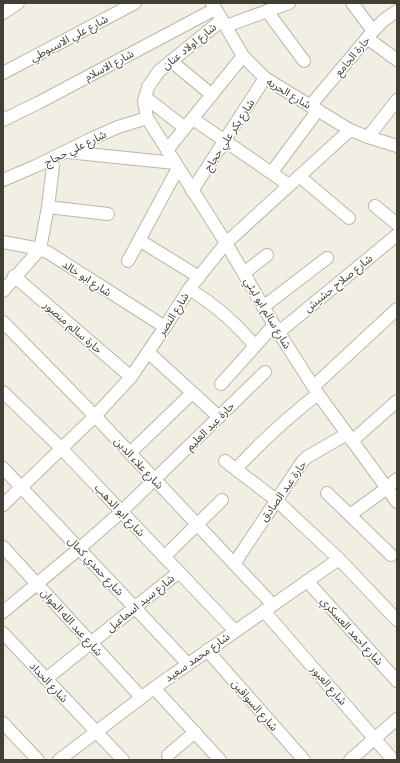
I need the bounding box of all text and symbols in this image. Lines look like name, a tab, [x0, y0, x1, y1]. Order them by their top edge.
street label: شارع علي الاسيوطي	[28, 12, 112, 67]
street label: شارع اولاد عنان	[160, 20, 220, 73]
street label: حارة الجامع	[332, 33, 374, 79]
street label: شارع الاسلام	[82, 47, 137, 85]
street label: شارع الحريه	[264, 75, 314, 113]
street label: شارع بكر علي حجاج	[201, 97, 260, 175]
street label: شارع علي حجاج	[42, 128, 110, 171]
street label: شارع صلاح حشيش	[301, 252, 376, 316]
street label: شارع ابو خالد	[59, 258, 114, 300]
street label: شارع سالم ابو ليثي	[239, 275, 294, 353]
street label: شارع النصر	[155, 290, 193, 340]
street label: حارة سالم منصور	[39, 298, 105, 358]
street label: حارة عبد العليم	[183, 399, 239, 455]
street label: شارع علاء الدين	[111, 435, 166, 493]
street label: حارة عبد الصادق	[258, 458, 309, 524]
street label: شارع ابو الدهب	[91, 481, 148, 540]
street label: شارع حمدي كمال	[63, 534, 126, 600]
street label: شارع سيد اسماعيل	[104, 572, 178, 636]
street label: شارع عبد الله الموان	[37, 586, 106, 660]
street label: شارع احمد العسكري	[316, 595, 386, 670]
street label: شارع محمد سعيد	[162, 630, 233, 685]
street label: شارع الحداد	[26, 659, 71, 706]
street label: شارع العبور	[306, 662, 350, 709]
street label: شارع السواقين	[228, 677, 281, 735]

